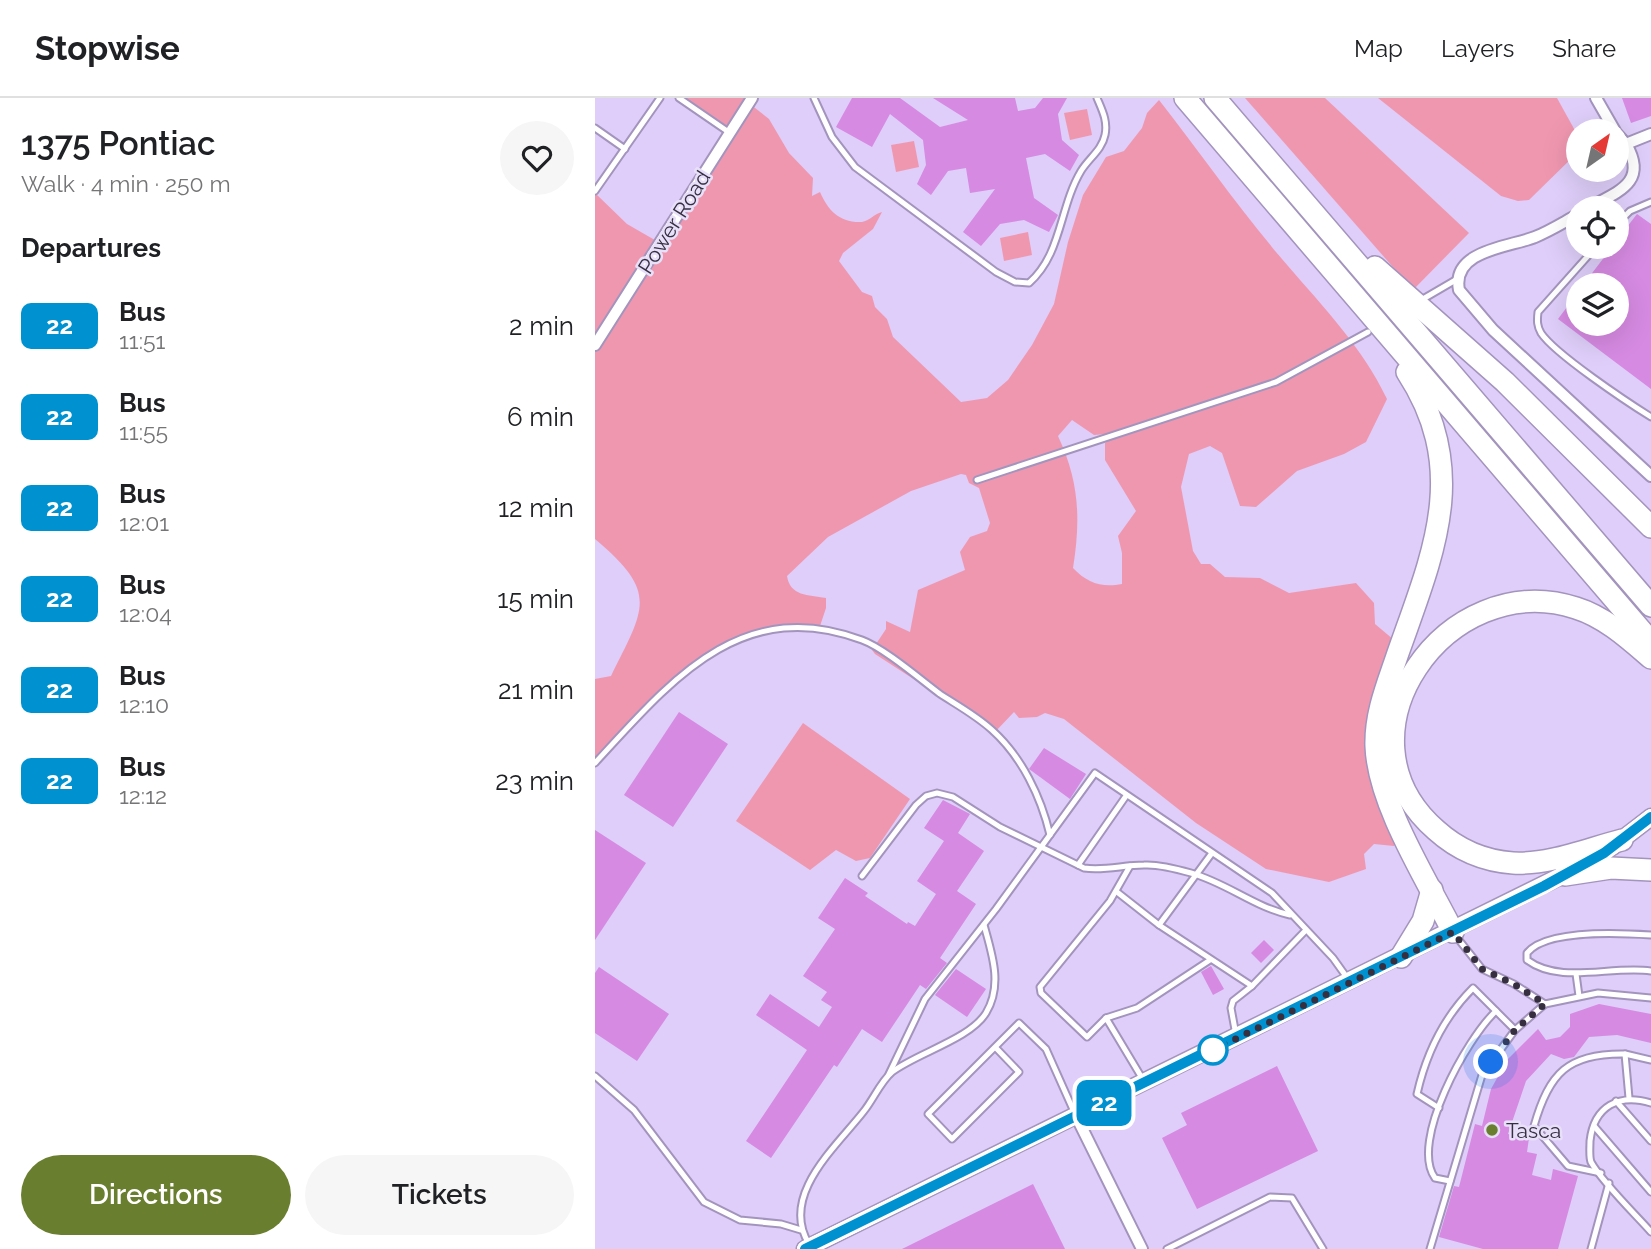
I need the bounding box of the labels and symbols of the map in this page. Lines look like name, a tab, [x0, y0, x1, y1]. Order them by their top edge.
north arrow	[1566, 119, 1629, 182]
street label: Power Road	[633, 166, 715, 278]
unlabelled marker	[1198, 1035, 1228, 1065]
your location	[1473, 1044, 1508, 1079]
line badge: 22	[1072, 1080, 1135, 1126]
place label: Tasca	[1506, 1118, 1561, 1143]
marker: Tasca	[1484, 1122, 1500, 1138]

